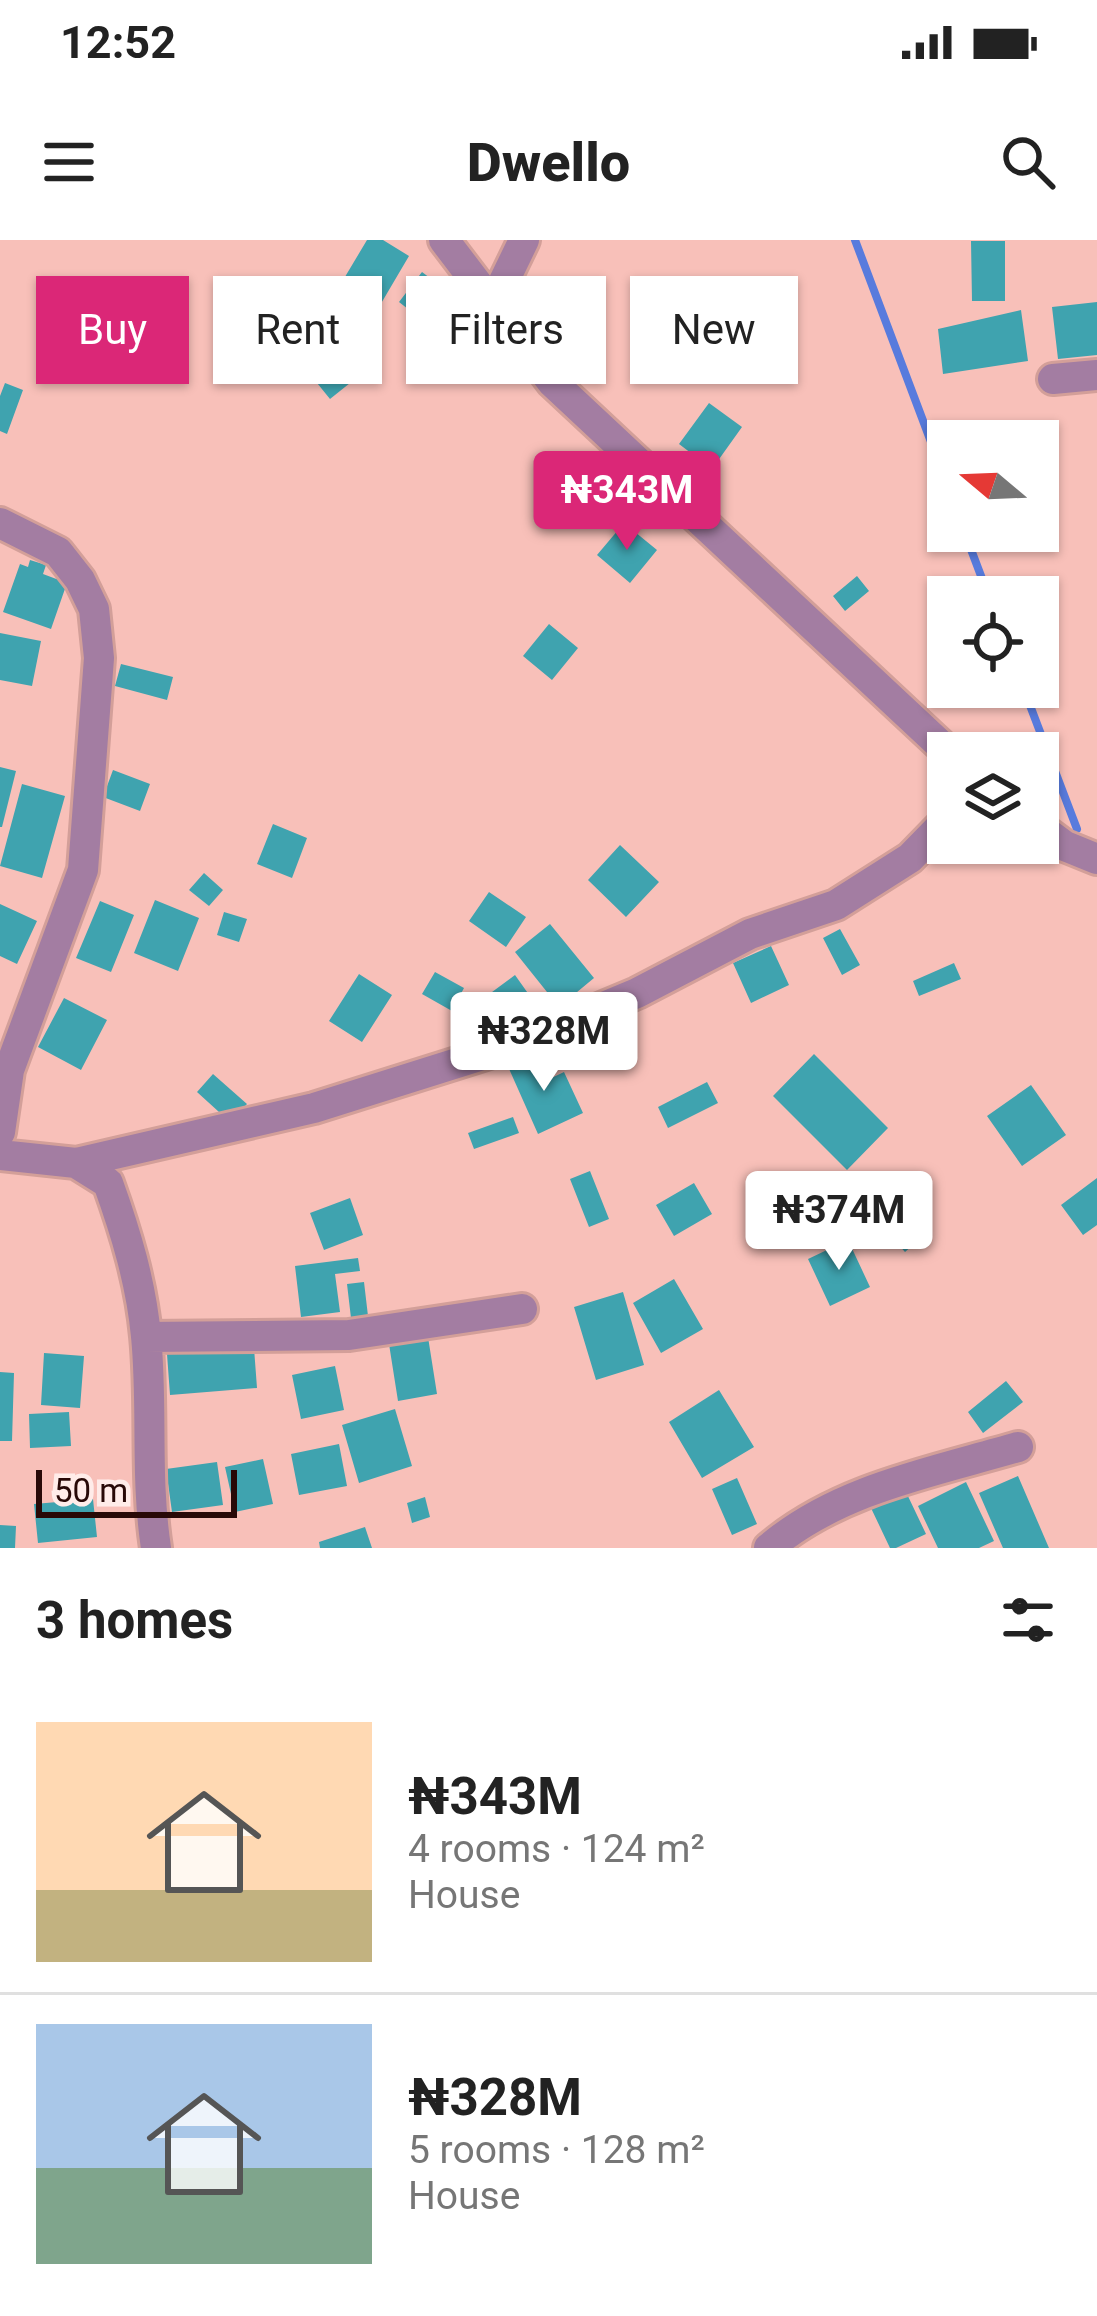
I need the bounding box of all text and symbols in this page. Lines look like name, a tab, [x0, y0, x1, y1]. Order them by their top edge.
text: 12:52	[60, 16, 176, 69]
icon: menu	[36, 129, 102, 195]
icon: search	[995, 129, 1061, 195]
text: Dwello	[467, 131, 630, 194]
chip: Buy	[36, 276, 189, 384]
chip: Rent	[213, 276, 382, 384]
chip: Filters	[406, 276, 606, 384]
chip: New	[630, 276, 798, 384]
north arrow	[927, 420, 1059, 552]
map controls	[927, 420, 1059, 864]
pin: ₦343M	[543, 451, 711, 553]
text: ₦343M	[561, 467, 693, 513]
button: locate	[927, 576, 1059, 708]
button: layers	[927, 732, 1059, 864]
pin: ₦328M	[460, 992, 628, 1094]
text: ₦328M	[478, 1008, 610, 1054]
pin: ₦374M	[755, 1171, 923, 1273]
text: ₦374M	[773, 1187, 905, 1233]
scale bar	[36, 1464, 237, 1517]
text: 50 m	[54, 1471, 128, 1510]
icon: filters	[995, 1587, 1061, 1653]
text: 3 homes	[36, 1591, 233, 1650]
text: ₦343M	[408, 1767, 582, 1826]
icon: home	[132, 1770, 276, 1914]
text: 4 rooms · 124 m²	[408, 1826, 705, 1872]
text: House	[408, 1872, 520, 1918]
text: ₦328M	[408, 2068, 582, 2127]
icon: home	[132, 2072, 276, 2216]
text: 5 rooms · 128 m²	[408, 2127, 705, 2173]
text: House	[408, 2173, 520, 2219]

